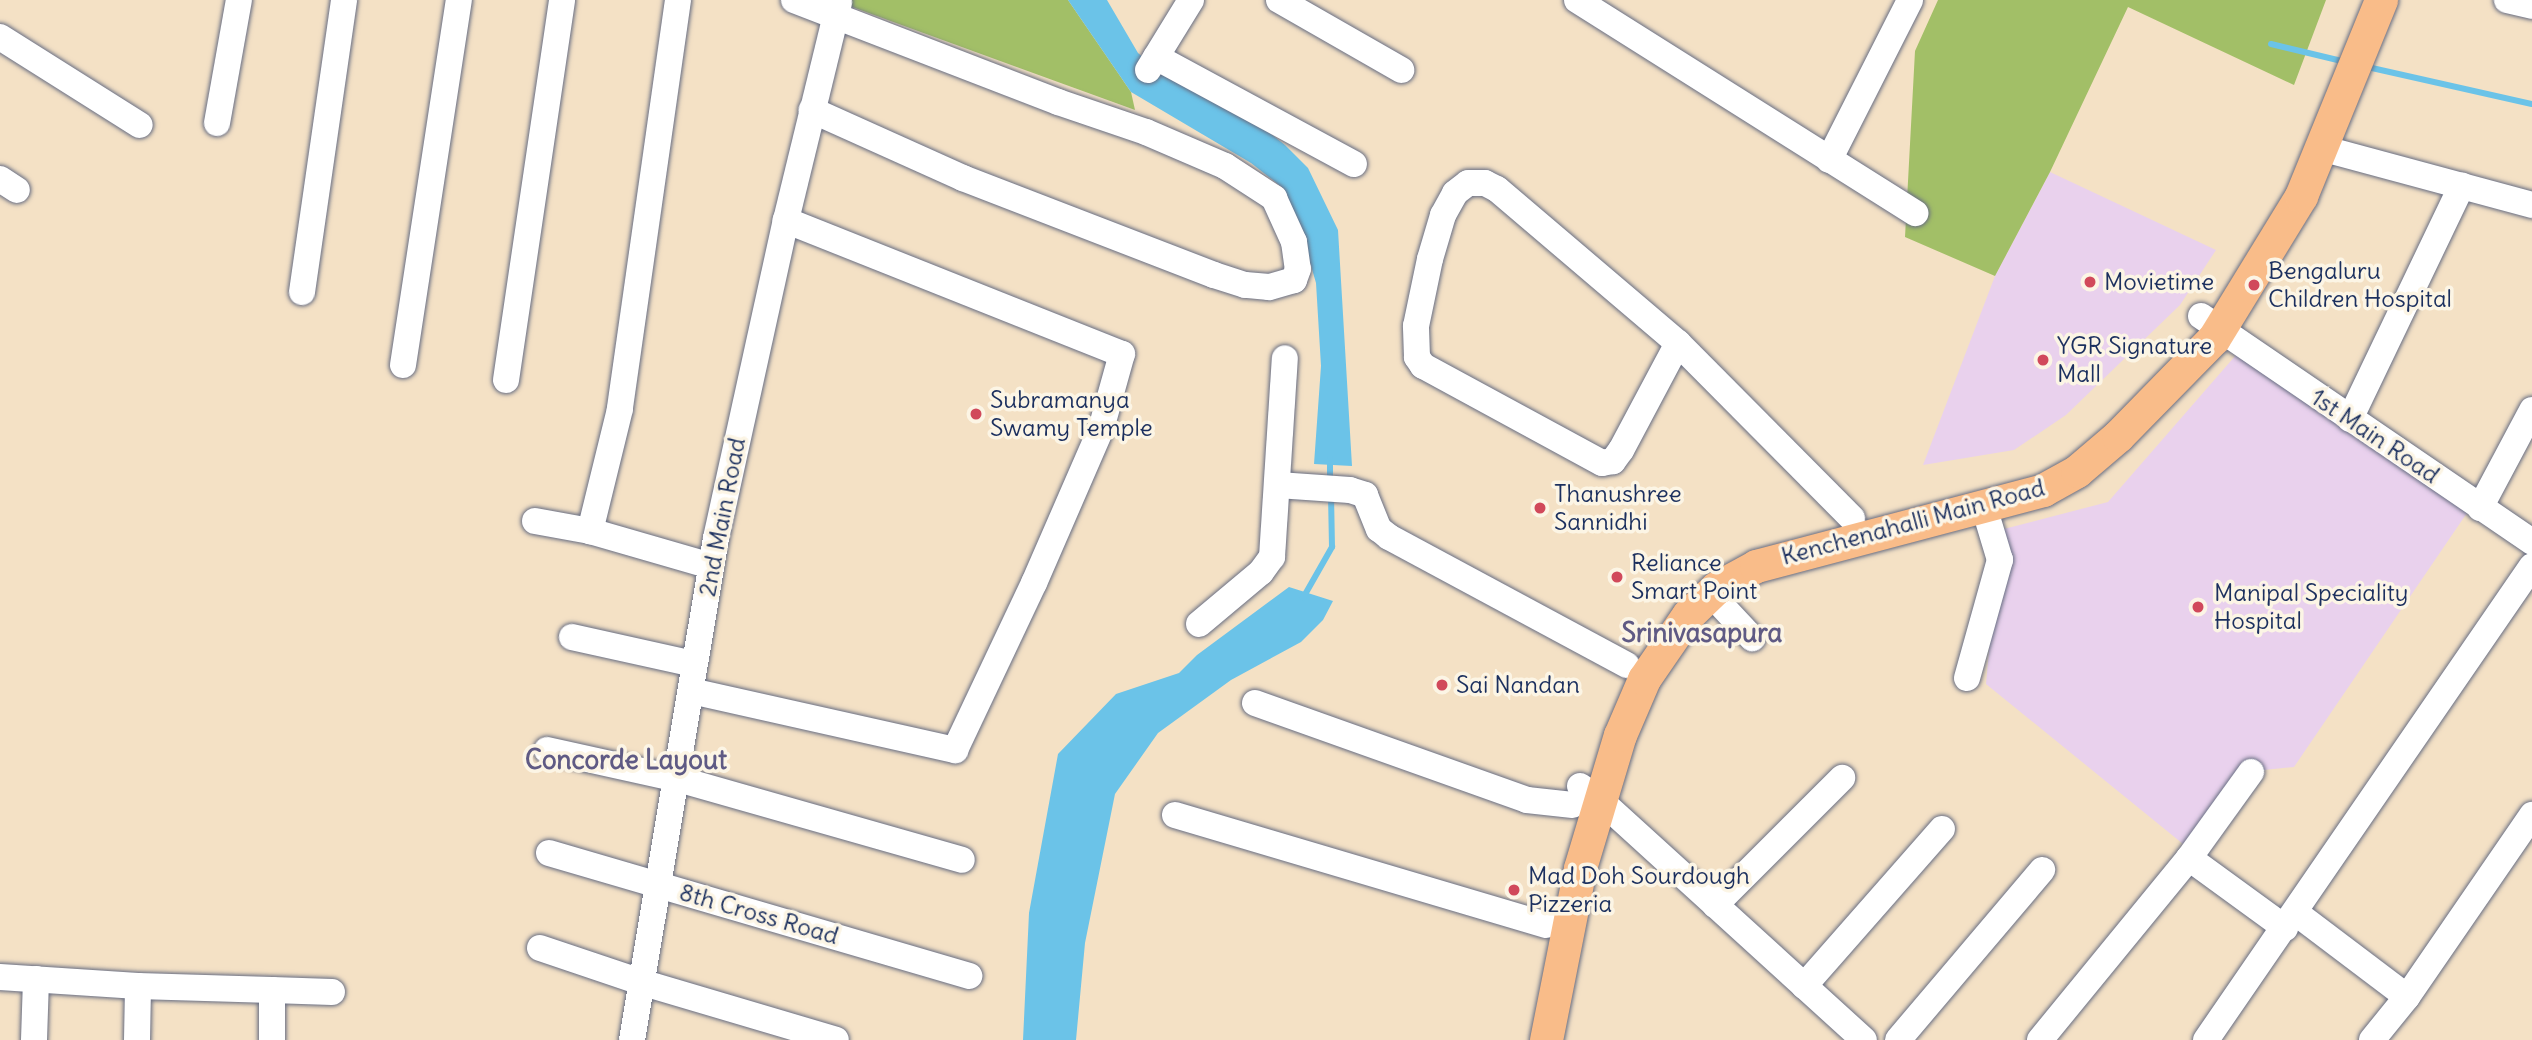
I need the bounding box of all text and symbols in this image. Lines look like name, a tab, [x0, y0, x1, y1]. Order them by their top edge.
place label: Bengaluru Children Hospital	[2268, 257, 2452, 313]
place label: Movietime	[2104, 268, 2214, 296]
marker: Movietime	[2082, 274, 2098, 290]
marker: Bengaluru Children Hospital	[2246, 277, 2262, 293]
place label: YGR Signature Mall	[2057, 332, 2212, 388]
marker: YGR Signature Mall	[2035, 352, 2051, 368]
street label: 1st Main Road	[2305, 383, 2445, 489]
place label: Subramanya Swamy Temple	[990, 386, 1153, 442]
marker: Subramanya Swamy Temple	[968, 406, 984, 422]
street label: 2nd Main Road	[692, 435, 752, 599]
street label: Kenchenahalli Main Road	[1778, 473, 2048, 571]
place label: Thanushree Sannidhi	[1554, 480, 1682, 536]
marker: Thanushree Sannidhi	[1532, 500, 1548, 516]
place label: Reliance Smart Point	[1631, 549, 1757, 605]
marker: Reliance Smart Point	[1609, 569, 1625, 585]
place label: Manipal Speciality Hospital	[2214, 579, 2408, 635]
marker: Manipal Speciality Hospital	[2188, 597, 2208, 617]
district label: Srinivasapura	[1622, 617, 1782, 649]
place label: Sai Nandan	[1456, 671, 1580, 699]
marker: Sai Nandan	[1434, 677, 1450, 693]
district label: Concorde Layout	[525, 744, 727, 776]
place label: Mad Doh Sourdough Pizzeria	[1528, 862, 1750, 918]
street label: 8th Cross Road	[676, 878, 842, 950]
marker: Mad Doh Sourdough Pizzeria	[1506, 882, 1522, 898]

